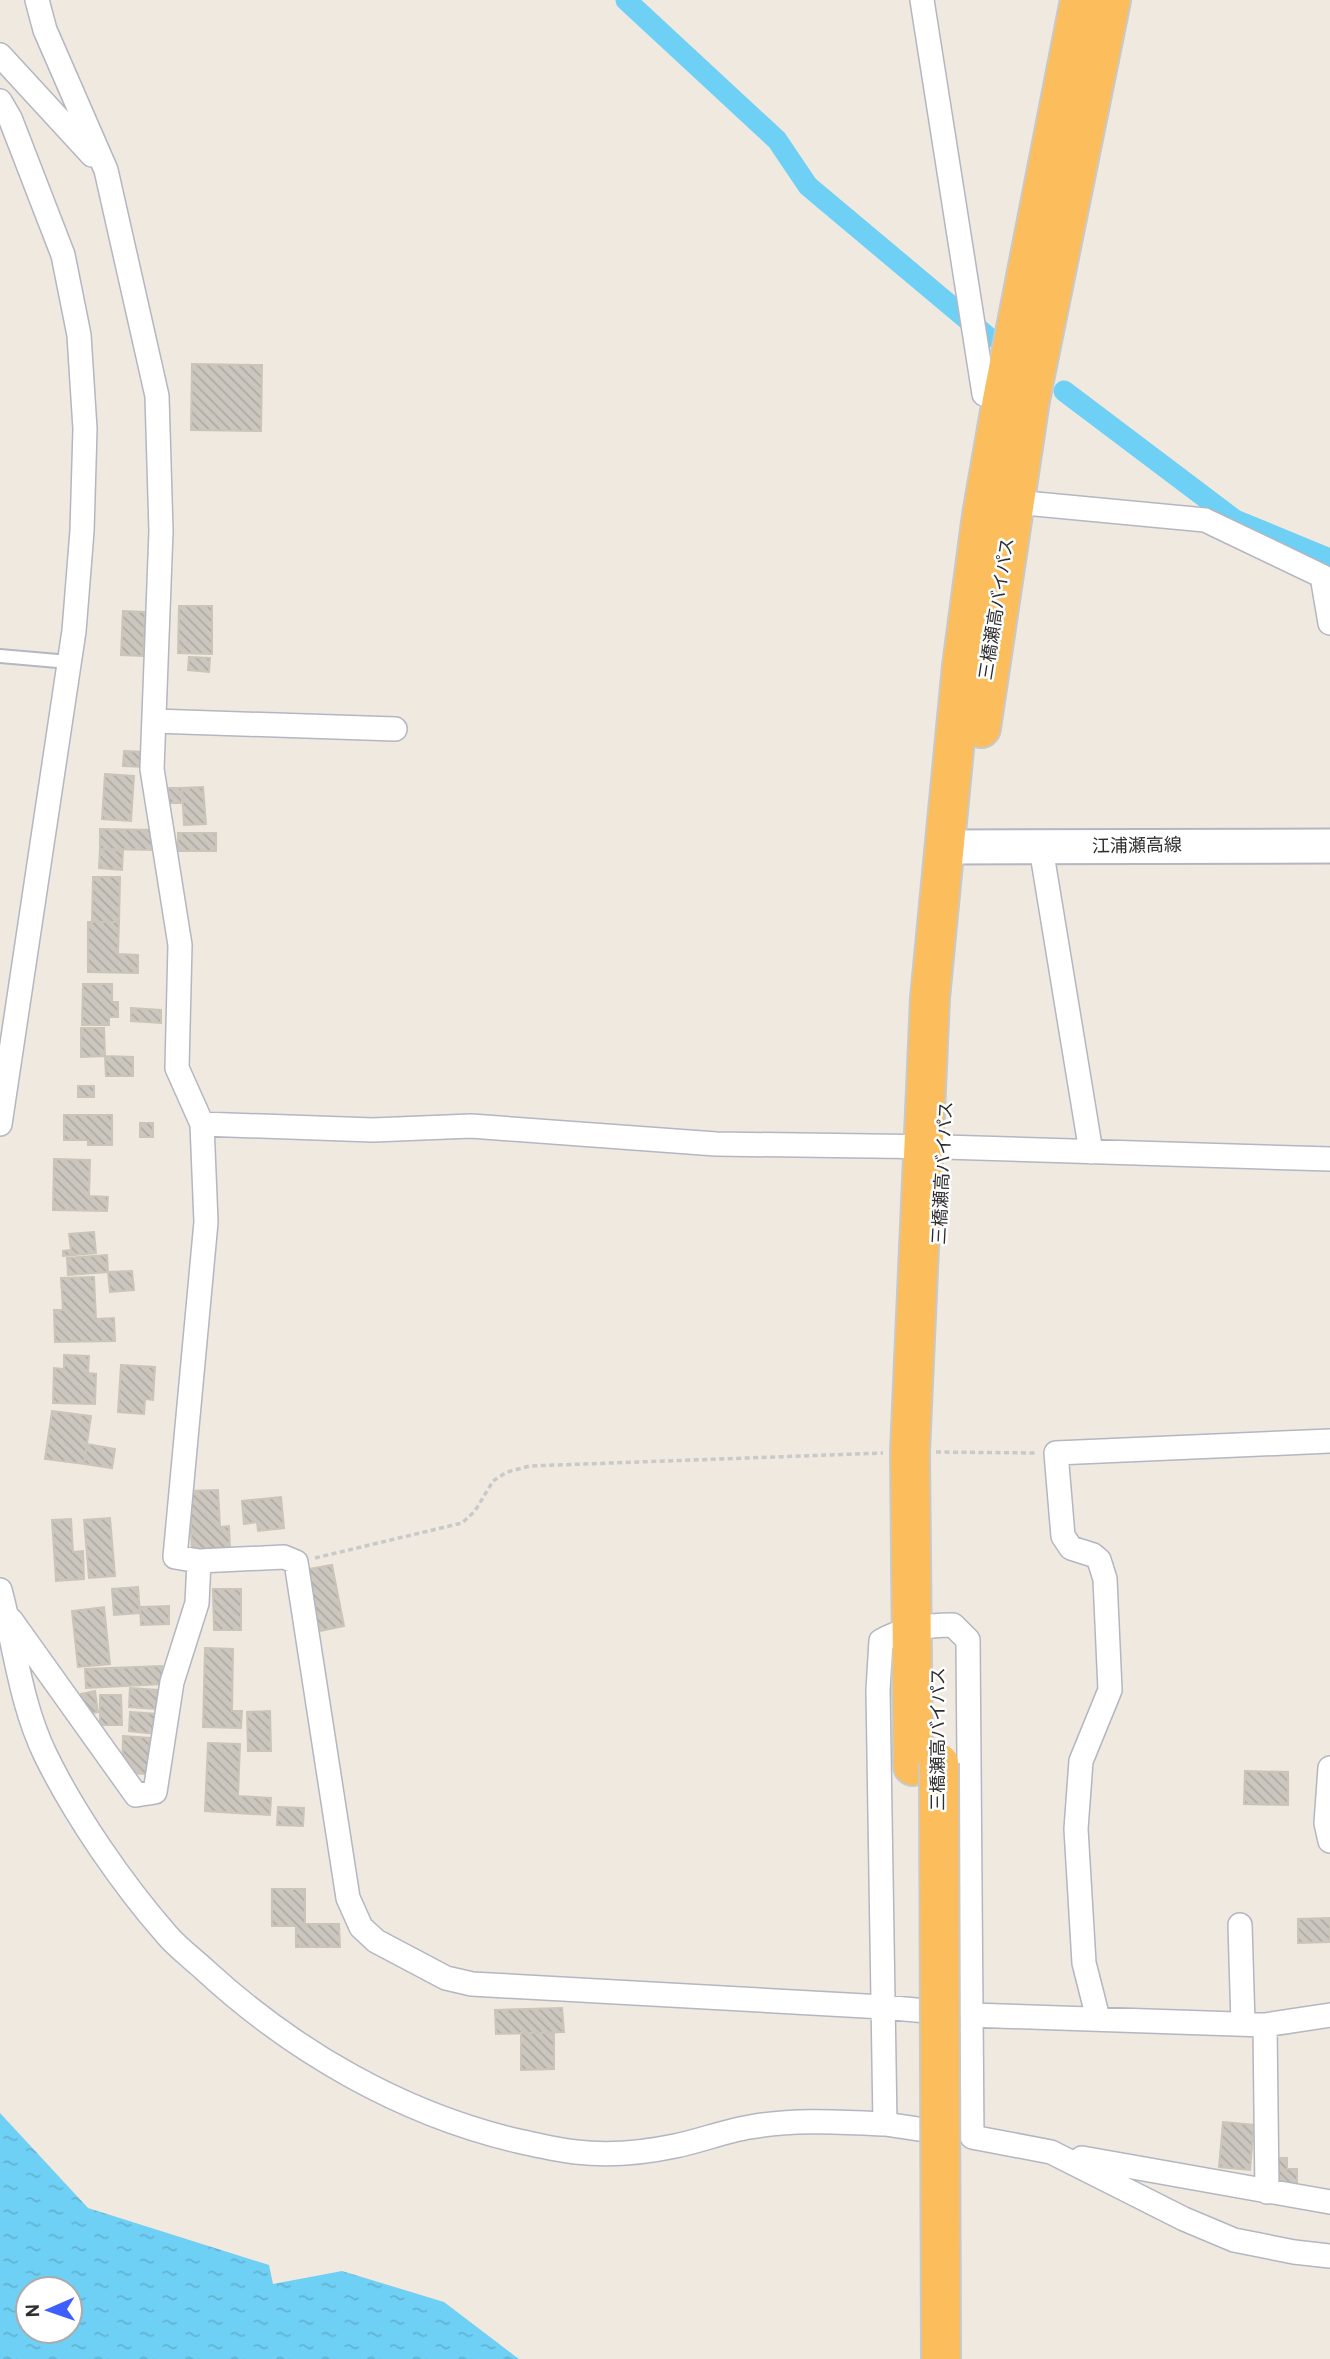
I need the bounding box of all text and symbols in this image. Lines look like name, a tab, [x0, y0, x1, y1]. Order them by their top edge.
street label: 三橋瀬高バイパス	[975, 536, 1021, 682]
street label: 江浦瀬高線	[1092, 835, 1182, 859]
street label: 三橋瀬高バイパス	[929, 1101, 959, 1245]
street label: 三橋瀬高バイパス	[928, 1667, 951, 1811]
north arrow	[14, 2275, 84, 2345]
text: N	[22, 2303, 46, 2318]

